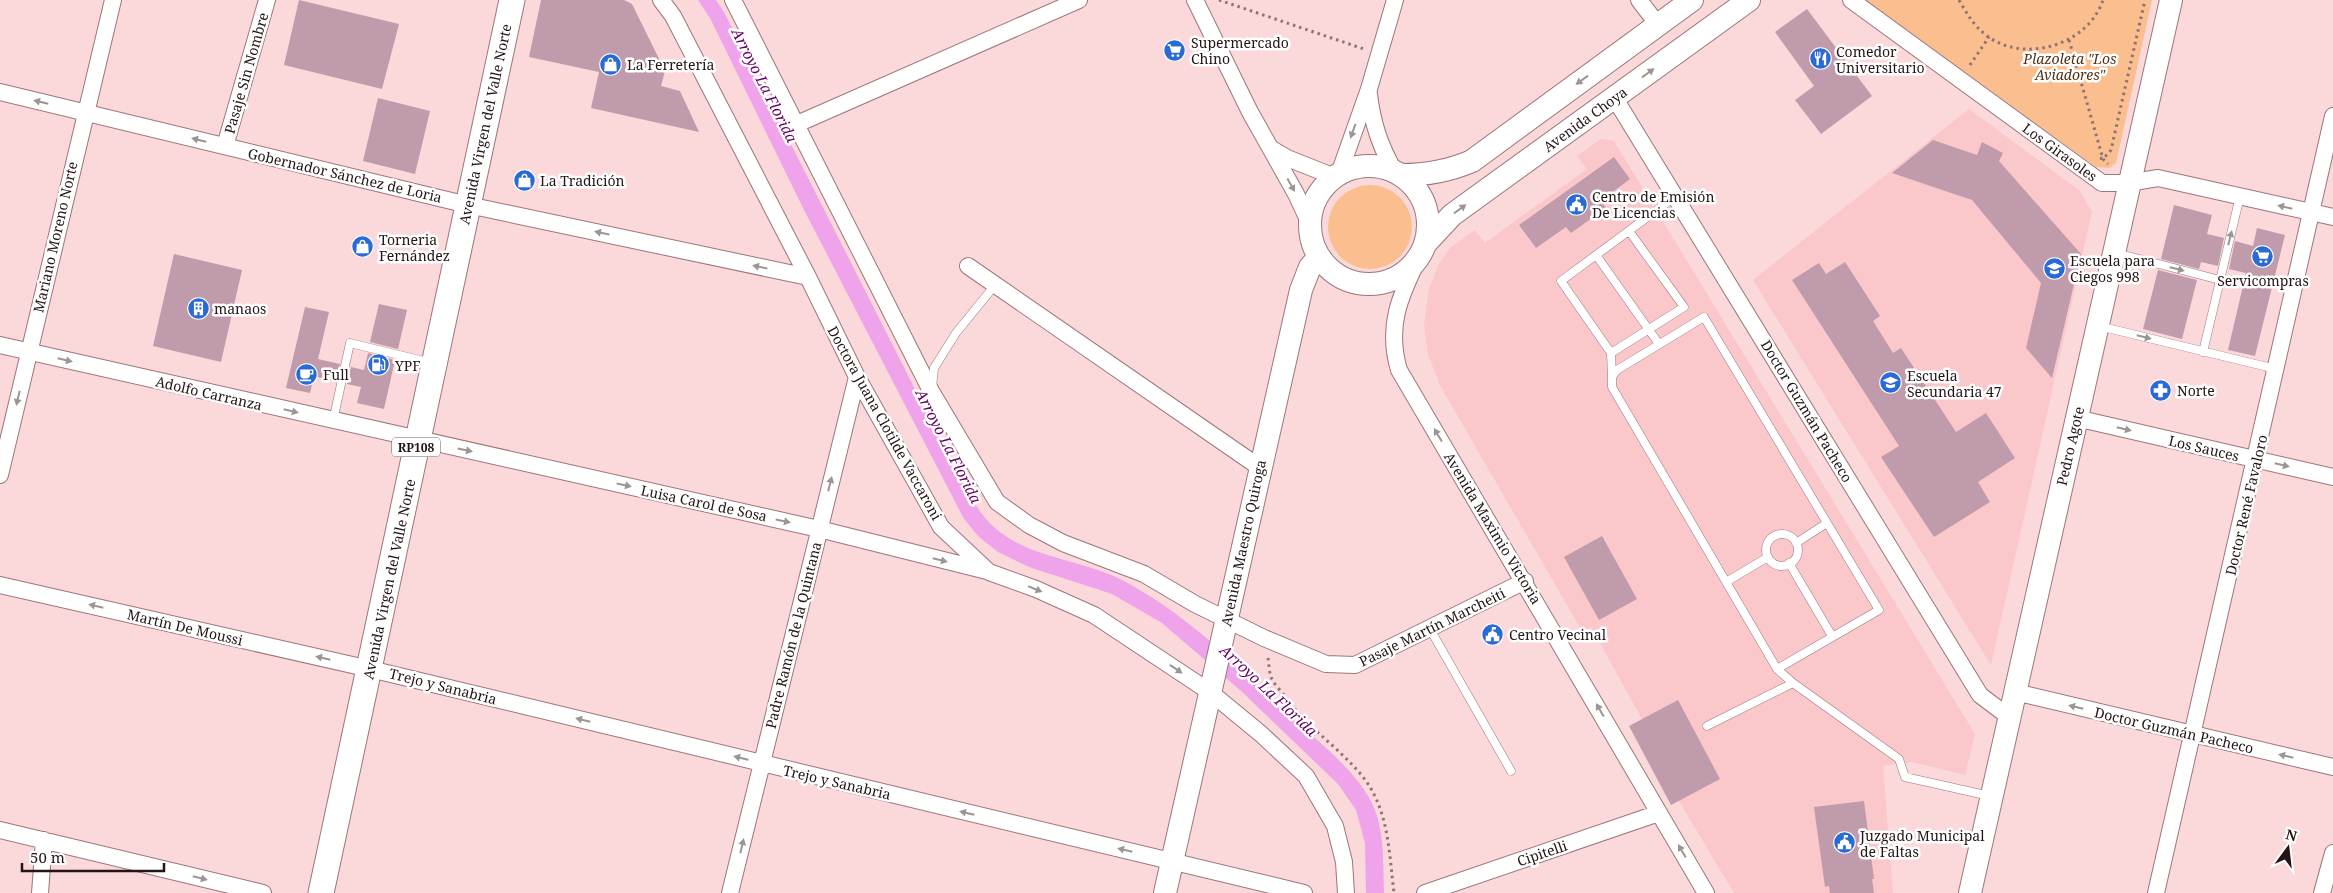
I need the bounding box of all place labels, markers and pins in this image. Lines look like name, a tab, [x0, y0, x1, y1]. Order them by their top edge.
place label: Supermercado Chino	[1191, 33, 1289, 68]
supermarket icon: Supermercado Chino	[1163, 38, 1187, 62]
place label: Comedor Universitario	[1836, 42, 1925, 77]
restaurant icon: Comedor Universitario	[1808, 47, 1832, 71]
shop icon: La Ferretería	[599, 52, 623, 76]
place label: La Ferretería	[627, 55, 715, 74]
shop icon: La Tradición	[512, 168, 536, 192]
place label: La Tradición	[540, 171, 625, 190]
place label: Centro de Emisión De Licencias	[1592, 187, 1714, 222]
public building icon: Centro de Emisión De Licencias	[1564, 192, 1588, 216]
place label: Torneria Fernández	[379, 230, 450, 265]
shop icon: Torneria Fernández	[351, 235, 375, 259]
supermarket icon: Servicompras	[2251, 245, 2275, 269]
place label: Escuela para Ciegos 998	[2070, 251, 2155, 286]
school or university icon: Escuela para Ciegos 998	[2042, 256, 2066, 280]
place label: Servicompras	[2217, 271, 2309, 290]
building icon: manaos	[186, 296, 210, 320]
place label: manaos	[214, 299, 266, 318]
fuel station icon: YPF	[367, 353, 391, 377]
place label: YPF	[394, 356, 420, 375]
cafe icon: Full	[295, 362, 319, 386]
place label: Full	[323, 365, 349, 384]
place label: Escuela Secundaria 47	[1907, 366, 2002, 401]
school or university icon: Escuela Secundaria 47	[1879, 371, 1903, 395]
pharmacy icon: Norte	[2149, 378, 2173, 402]
place label: Norte	[2177, 381, 2215, 400]
public building icon: Centro Vecinal	[1481, 622, 1505, 646]
place label: Centro Vecinal	[1509, 625, 1607, 644]
place label: Juzgado Municipal de Faltas	[1859, 826, 1985, 861]
public building icon: Juzgado Municipal de Faltas	[1832, 831, 1856, 855]

